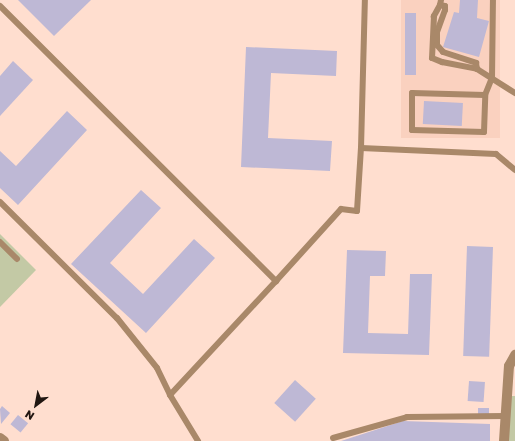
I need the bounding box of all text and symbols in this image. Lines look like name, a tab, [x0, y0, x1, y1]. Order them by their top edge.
north arrow	[16, 385, 56, 425]
text: N	[22, 408, 36, 423]

